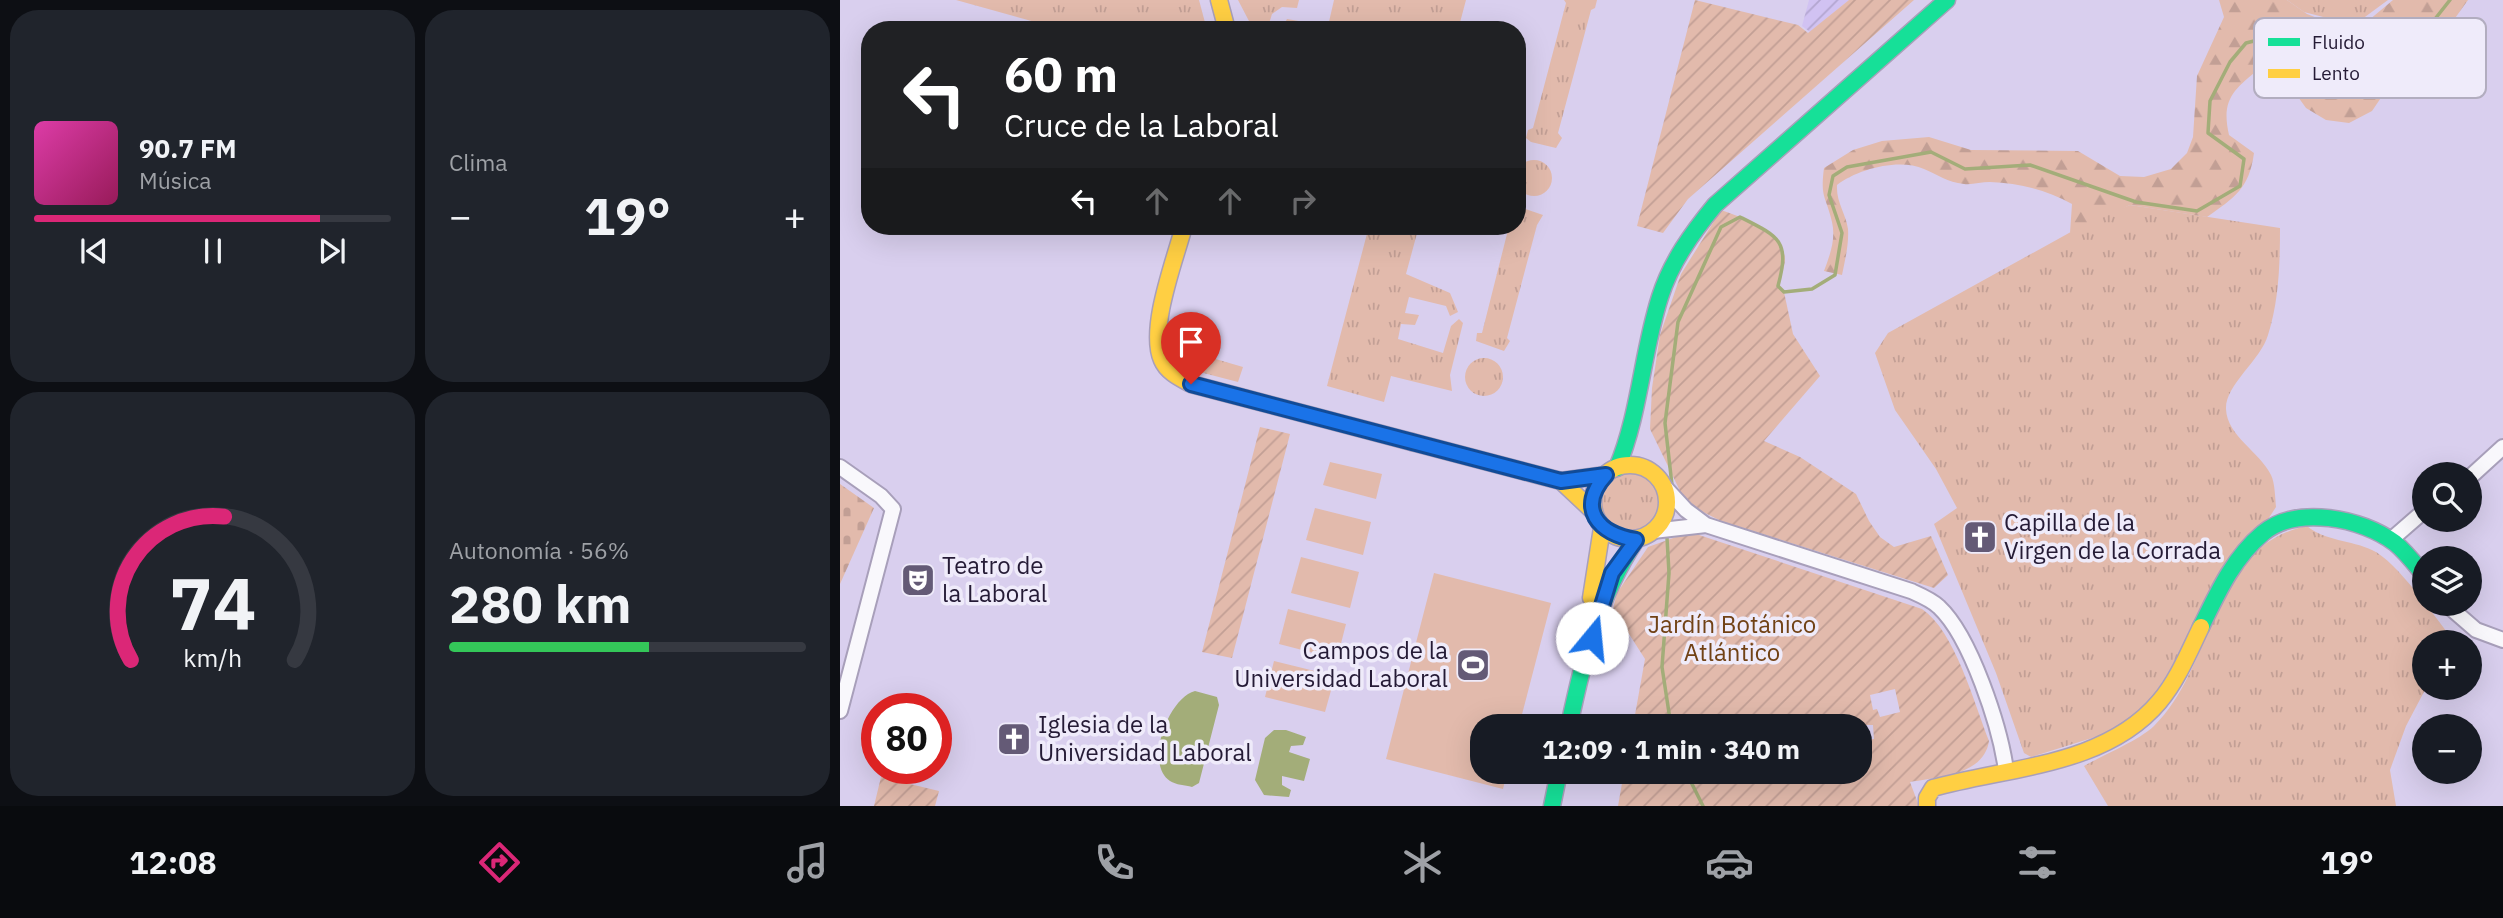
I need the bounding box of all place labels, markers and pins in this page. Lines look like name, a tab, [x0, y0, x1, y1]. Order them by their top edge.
pin	[1161, 312, 1221, 384]
place label: Capilla de la Virgen de la Corrada	[2004, 506, 2221, 566]
church icon: Capilla de la Virgen de la Corrada	[1961, 518, 1999, 556]
place label: Teatro de la Laboral	[942, 549, 1047, 609]
theatre icon: Teatro de la Laboral	[899, 561, 937, 599]
place label: Campos de la Universidad Laboral	[1234, 634, 1448, 694]
sports icon: Campos de la Universidad Laboral	[1454, 646, 1492, 684]
place label: Iglesia de la Universidad Laboral	[1038, 708, 1252, 768]
church icon: Iglesia de la Universidad Laboral	[995, 720, 1033, 758]

